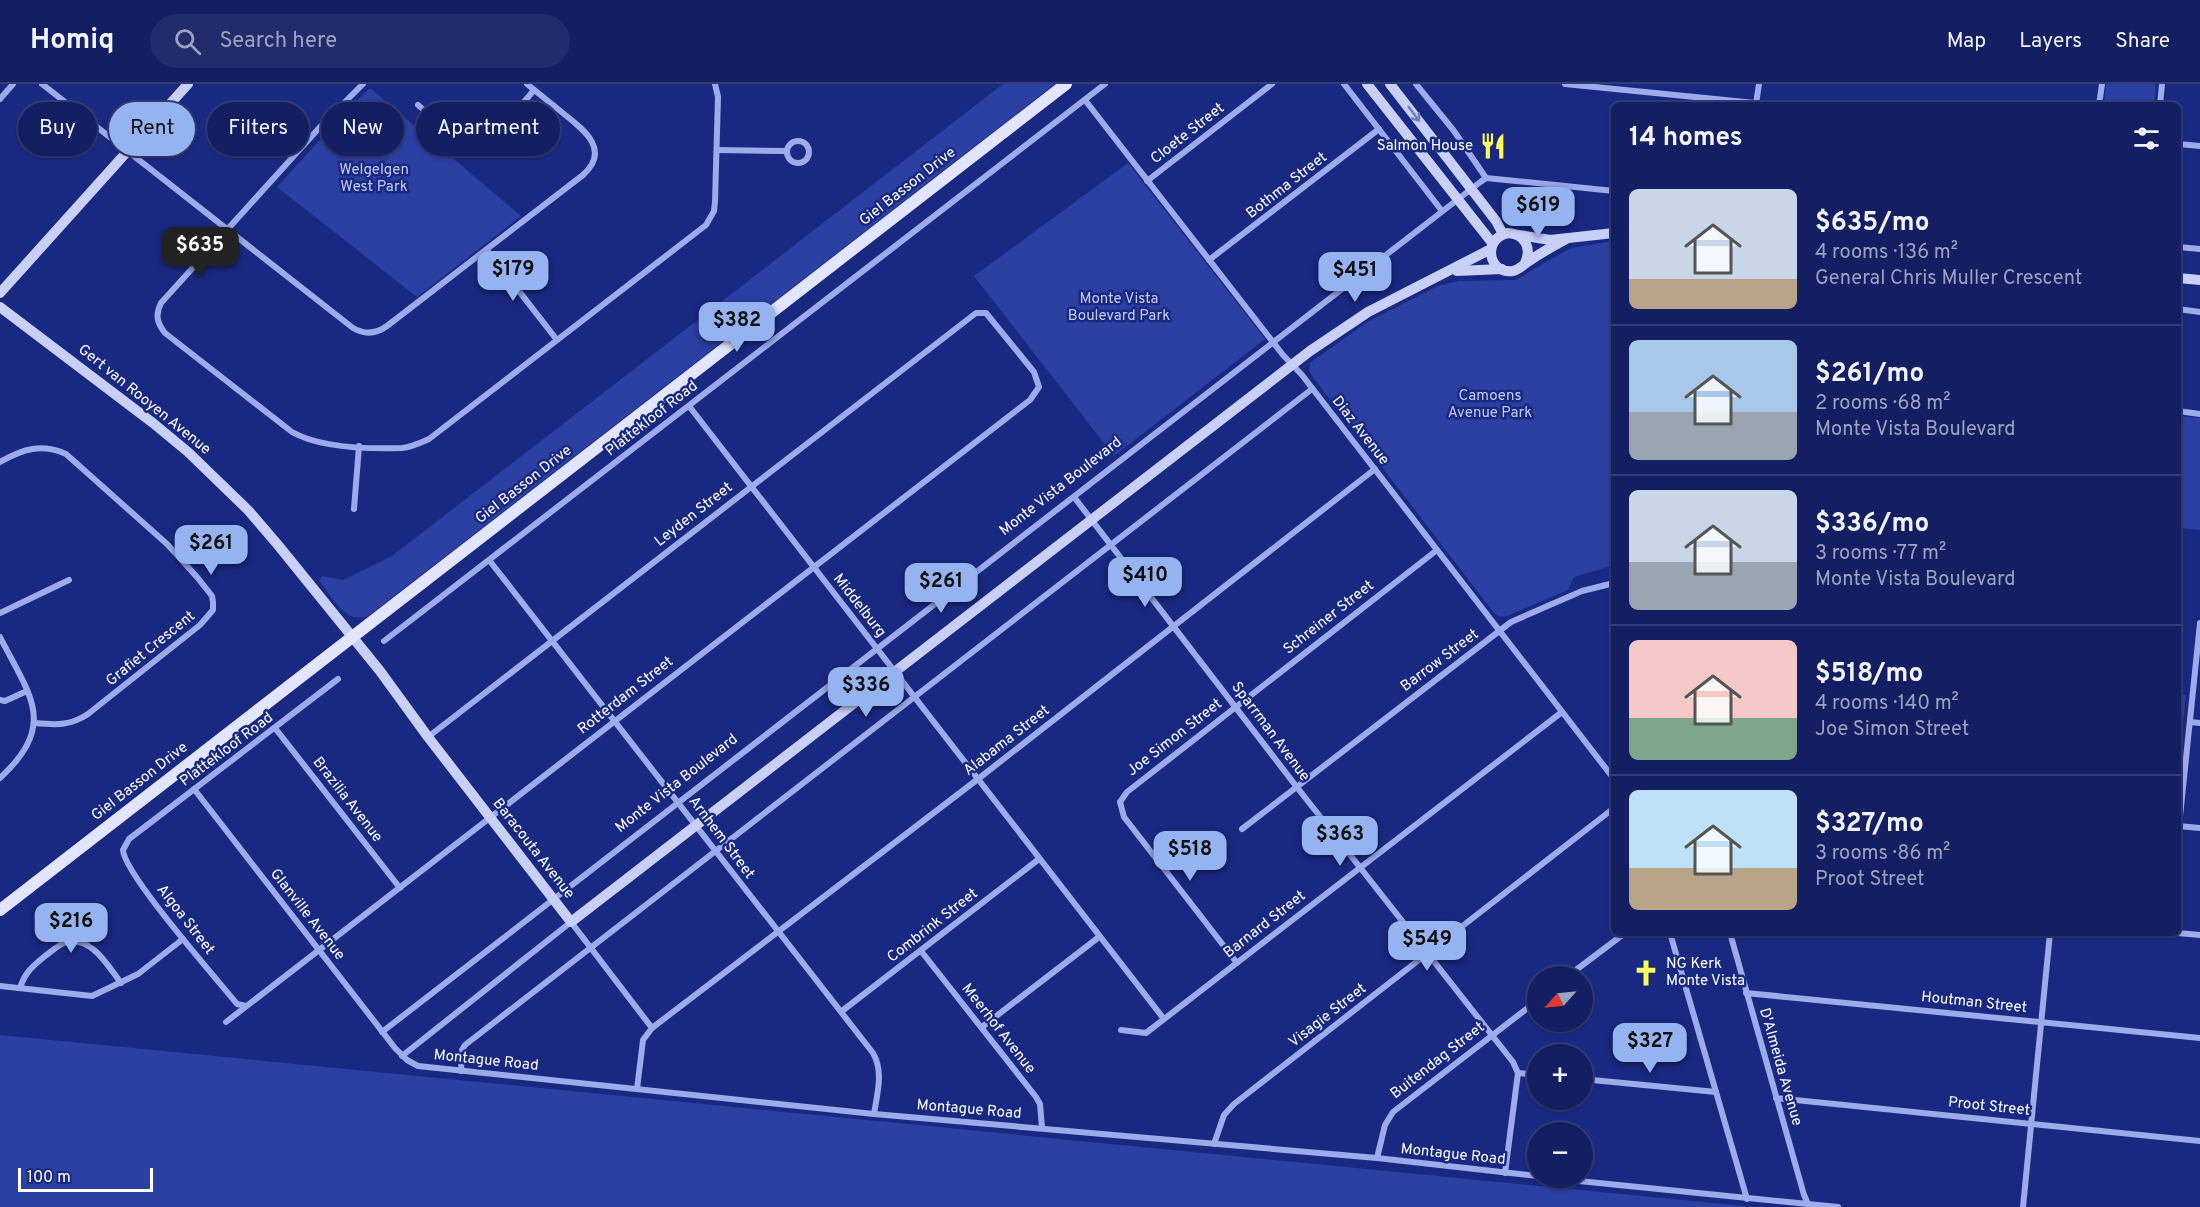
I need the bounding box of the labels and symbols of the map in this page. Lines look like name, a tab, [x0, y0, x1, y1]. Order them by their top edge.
street label: Cloete Street	[1147, 99, 1229, 169]
one-way arrow	[1407, 106, 1420, 122]
restaurant icon: Salmon House	[1478, 131, 1508, 161]
place label: Salmon House	[1377, 137, 1473, 156]
street label: Giel Basson Drive	[856, 143, 960, 231]
street label: Bothma Street	[1243, 148, 1331, 224]
park label: Welgelgen West Park	[339, 161, 409, 197]
pin: $619	[1502, 187, 1574, 238]
pin: $635	[164, 227, 236, 278]
pin: $179	[477, 251, 549, 302]
pin: $451	[1319, 252, 1391, 303]
park label: Monte Vista Boulevard Park	[1068, 290, 1170, 326]
pin: $382	[701, 302, 773, 353]
street label: Gert van Rooyen Avenue	[74, 341, 214, 459]
street label: Plattekloof Road	[602, 377, 702, 461]
park label: Camoens Avenue Park	[1448, 387, 1532, 423]
street label: Diaz Avenue	[1327, 393, 1393, 469]
street label: Monte Vista Boulevard	[996, 433, 1126, 541]
street label: Giel Basson Drive	[472, 441, 576, 529]
street label: Leyden Street	[651, 479, 737, 551]
pin: $261	[175, 525, 247, 576]
pin: $410	[1109, 557, 1181, 608]
pin: $261	[905, 563, 977, 614]
street label: Middelburg	[828, 570, 890, 642]
street label: Schreiner Street	[1280, 577, 1378, 659]
street label: Grafiet Crescent	[103, 607, 199, 691]
street label: Barrow Street	[1397, 625, 1483, 697]
street label: Rotterdam Street	[574, 653, 678, 739]
pin: $336	[830, 667, 902, 718]
street label: Sparrman Avenue	[1226, 679, 1314, 785]
street label: Joe Simon Street	[1124, 695, 1226, 781]
street label: Alabama Street	[960, 701, 1054, 781]
street label: Plattekloof Road	[177, 709, 277, 791]
street label: Monte Vista Boulevard	[612, 730, 742, 838]
street label: Giel Basson Drive	[88, 738, 192, 826]
street label: Brazilia Avenue	[308, 753, 386, 847]
street label: Arnhem Street	[684, 793, 758, 883]
street label: Baracouta Avenue	[488, 795, 578, 903]
pin: $363	[1304, 816, 1376, 867]
pin: $518	[1154, 831, 1226, 882]
street label: Glanville Avenue	[265, 865, 349, 965]
street label: Algoa Street	[152, 881, 218, 959]
street label: Combrink Street	[884, 885, 982, 967]
street label: Barnard Street	[1220, 887, 1310, 963]
pin: $216	[35, 903, 107, 954]
pin: $549	[1391, 921, 1463, 972]
place label: NG Kerk Monte Vista	[1666, 955, 1745, 991]
church icon: NG Kerk Monte Vista	[1631, 958, 1661, 988]
north arrow	[1527, 966, 1593, 1032]
street label: Meerhof Avenue	[957, 980, 1039, 1078]
street label: Visagie Street	[1285, 980, 1371, 1052]
street label: Houtman Street	[1920, 988, 2028, 1018]
street label: D'Almeida Avenue	[1754, 1006, 1806, 1128]
street label: Buitendag Street	[1387, 1018, 1489, 1104]
pin: $327	[1614, 1023, 1686, 1074]
street label: Montague Road	[433, 1046, 539, 1076]
street label: Proot Street	[1947, 1093, 2031, 1121]
street label: Montague Road	[916, 1096, 1022, 1124]
street label: Montague Road	[1400, 1140, 1506, 1170]
scale bar	[18, 1165, 153, 1192]

